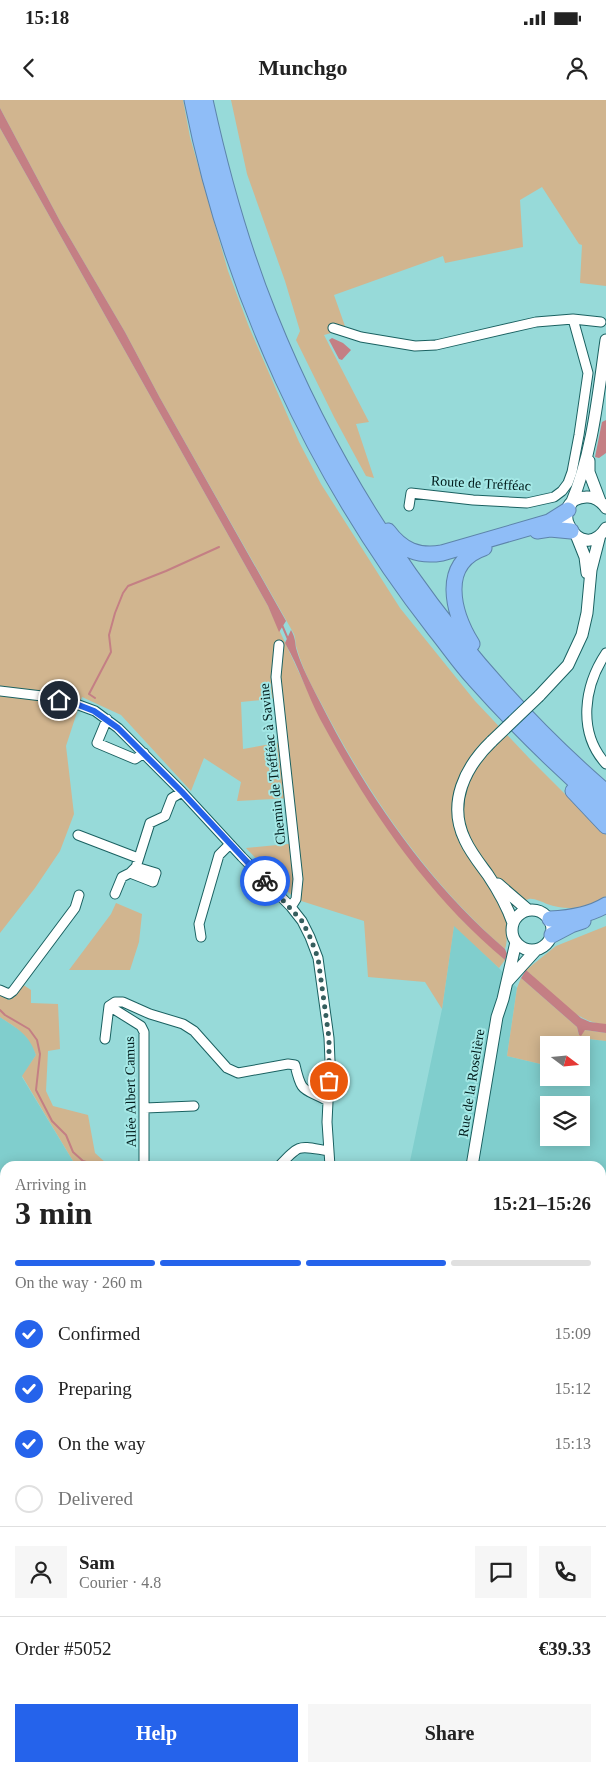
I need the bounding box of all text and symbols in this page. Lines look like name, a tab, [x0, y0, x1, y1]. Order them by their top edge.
text: 15:18	[25, 7, 69, 28]
icon: back	[15, 54, 43, 82]
icon: person	[563, 54, 591, 82]
text: Munchgo	[258, 55, 348, 80]
street label: Route de Tréfféac	[431, 473, 531, 494]
pin	[38, 679, 80, 721]
street label: Chemin de Tréfféac à Savine	[257, 682, 288, 845]
icon: home	[45, 686, 73, 714]
courier	[240, 856, 290, 906]
icon: bike	[251, 867, 279, 895]
street label: Rue de la Roselière	[456, 1028, 487, 1138]
street label: Allée Albert Camus	[122, 1036, 139, 1148]
north arrow	[540, 1036, 590, 1086]
map controls	[540, 1036, 590, 1146]
pin	[308, 1060, 350, 1102]
icon: bag	[315, 1067, 343, 1095]
button: layers	[540, 1096, 590, 1146]
text: Arriving in	[15, 1176, 87, 1193]
text: 15:21–15:26	[493, 1193, 591, 1214]
text: 3 min	[15, 1195, 92, 1231]
text: On the way · 260 m	[15, 1274, 143, 1291]
icon: check	[15, 1320, 43, 1348]
text: Confirmed	[58, 1323, 140, 1344]
text: 15:09	[555, 1325, 591, 1342]
icon: check	[15, 1375, 43, 1403]
text: Preparing	[58, 1378, 132, 1399]
text: 15:12	[555, 1380, 591, 1397]
icon: check	[15, 1430, 43, 1458]
text: On the way	[58, 1433, 146, 1454]
text: 15:13	[555, 1435, 591, 1452]
text: Delivered	[58, 1488, 133, 1509]
button: person	[15, 1546, 67, 1598]
button: chat	[475, 1546, 527, 1598]
button: phone	[539, 1546, 591, 1598]
text: Sam	[79, 1552, 115, 1573]
text: Courier · 4.8	[79, 1574, 161, 1591]
text: Order #5052	[15, 1638, 112, 1659]
text: €39.33	[539, 1638, 591, 1659]
button: Help	[15, 1704, 298, 1762]
button: Share	[308, 1704, 591, 1762]

